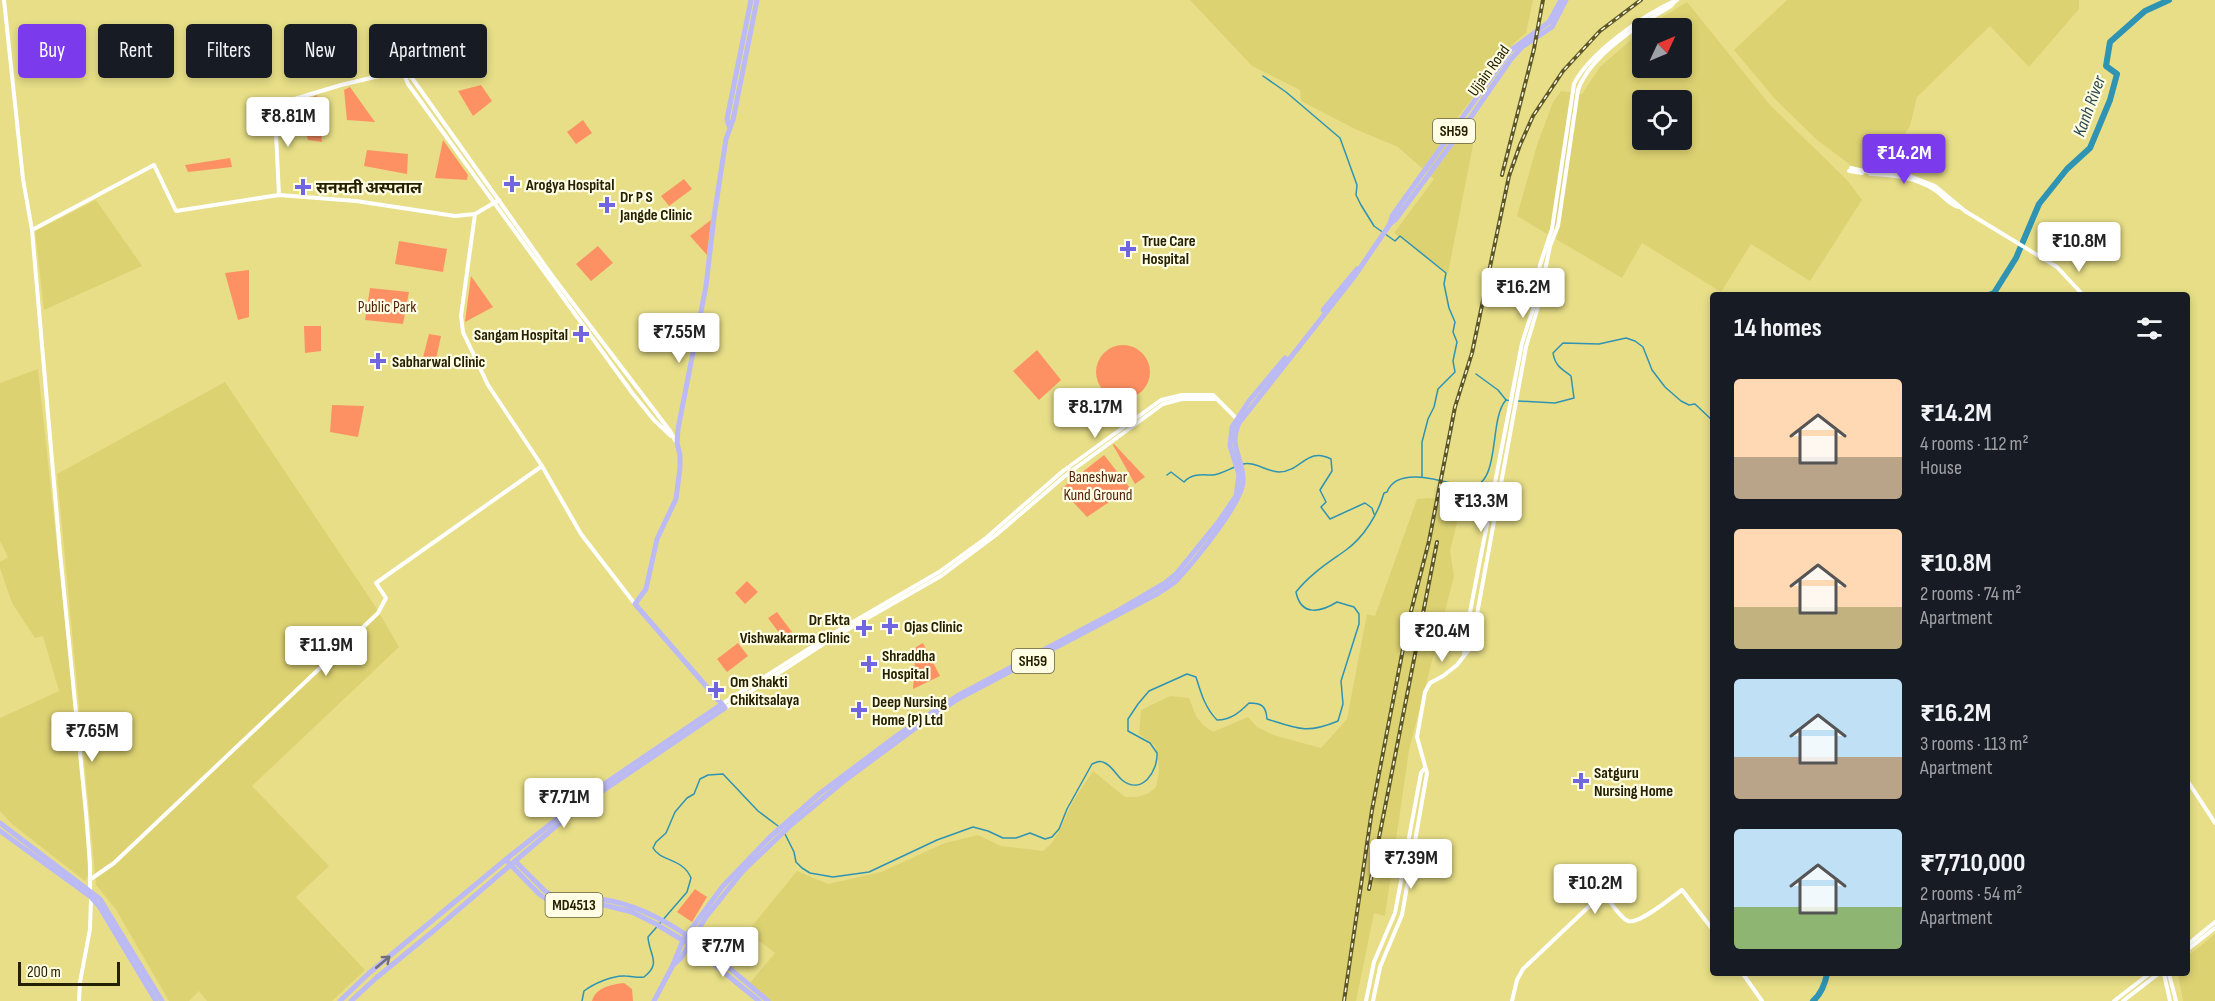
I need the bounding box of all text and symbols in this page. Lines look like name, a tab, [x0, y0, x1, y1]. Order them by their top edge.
north arrow	[1632, 18, 1692, 78]
map controls	[1632, 18, 1692, 150]
chip: Buy	[18, 24, 86, 78]
chip: Rent	[98, 24, 174, 78]
chip: Filters	[186, 24, 272, 78]
chip: New	[284, 24, 357, 78]
chip: Apartment	[369, 24, 487, 78]
street label: Ujjain Road	[1464, 41, 1514, 100]
water label: Kanh River	[2069, 72, 2110, 139]
button: locate	[1632, 90, 1692, 150]
pin: ₹8.81M	[239, 97, 337, 148]
text: ₹8.81M	[260, 104, 316, 128]
road number: SH59	[1433, 119, 1475, 143]
pin: ₹14.2M	[1855, 134, 1953, 185]
text: ₹14.2M	[1876, 141, 1932, 165]
marker: Arogya Hospital	[503, 175, 521, 193]
place label: Arogya Hospital	[525, 176, 614, 195]
marker: सनमती अस्पताल	[294, 178, 312, 196]
place label: सनमती अस्पताल	[316, 179, 423, 198]
place label: Dr P S Jangde Clinic	[619, 188, 692, 225]
marker: Dr P S Jangde Clinic	[598, 196, 616, 214]
pin: ₹10.8M	[2030, 222, 2128, 273]
text: ₹10.8M	[2052, 229, 2106, 253]
place label: True Care Hospital	[1142, 232, 1196, 269]
marker: True Care Hospital	[1119, 240, 1137, 258]
pin: ₹16.2M	[1474, 268, 1572, 319]
text: ₹16.2M	[1496, 275, 1550, 299]
park label: Public Park	[358, 298, 416, 317]
icon: filters	[2133, 312, 2166, 345]
pin: ₹7.55M	[630, 313, 728, 364]
text: 14 homes	[1734, 313, 1822, 344]
text: ₹7.55M	[652, 320, 706, 344]
marker: Sangam Hospital	[572, 325, 590, 343]
place label: Sangam Hospital	[474, 326, 568, 345]
marker: Sabharwal Clinic	[369, 352, 387, 370]
place label: Sabharwal Clinic	[392, 353, 486, 372]
pin: ₹8.17M	[1046, 388, 1144, 439]
text: ₹8.17M	[1068, 395, 1122, 419]
text: ₹14.2M	[1920, 398, 1992, 429]
icon: home	[1782, 403, 1854, 475]
text: 4 rooms · 112 m²	[1920, 432, 2029, 456]
text: House	[1920, 456, 1962, 480]
park label: Baneshwar Kund Ground	[1064, 468, 1133, 505]
pin: ₹13.3M	[1432, 482, 1530, 533]
text: ₹13.3M	[1454, 489, 1508, 513]
text: ₹10.8M	[1920, 548, 1991, 579]
icon: home	[1782, 553, 1854, 625]
text: 2 rooms · 74 m²	[1920, 582, 2021, 606]
text: Apartment	[1920, 606, 1993, 630]
place label: Dr Ekta Vishwakarma Clinic	[740, 611, 850, 648]
pin: ₹20.4M	[1393, 612, 1491, 663]
marker: Ojas Clinic	[881, 617, 899, 635]
place label: Ojas Clinic	[904, 618, 963, 637]
marker: Dr Ekta Vishwakarma Clinic	[855, 619, 873, 637]
text: ₹20.4M	[1414, 619, 1470, 643]
pin: ₹11.9M	[277, 626, 375, 677]
text: ₹11.9M	[299, 633, 353, 657]
place label: Shraddha Hospital	[882, 647, 935, 684]
road number: SH59	[1012, 649, 1054, 673]
marker: Shraddha Hospital	[860, 655, 878, 673]
place label: Om Shakti Chikitsalaya	[730, 673, 799, 710]
marker: Om Shakti Chikitsalaya	[707, 681, 725, 699]
place label: Deep Nursing Home (P) Ltd	[872, 693, 947, 730]
text: ₹16.2M	[1920, 698, 1991, 729]
marker: Deep Nursing Home (P) Ltd	[850, 701, 868, 719]
icon: home	[1782, 703, 1854, 775]
pin: ₹7.65M	[43, 712, 141, 763]
text: ₹7.65M	[65, 719, 119, 743]
text: 3 rooms · 113 m²	[1920, 732, 2029, 756]
text: Apartment	[1920, 756, 1993, 780]
place label: Satguru Nursing Home	[1594, 764, 1673, 801]
marker: Satguru Nursing Home	[1572, 772, 1590, 790]
pin: ₹7.71M	[515, 778, 613, 829]
text: ₹7.71M	[538, 785, 590, 809]
pin: ₹7.39M	[1362, 839, 1460, 890]
text: ₹7.39M	[1384, 846, 1438, 870]
text: ₹7,710,000	[1920, 848, 2025, 879]
icon: home	[1782, 853, 1854, 925]
pin: ₹10.2M	[1546, 864, 1644, 915]
text: ₹10.2M	[1568, 871, 1622, 895]
text: 2 rooms · 54 m²	[1920, 882, 2022, 906]
road number: MD4513	[546, 893, 602, 917]
text: Apartment	[1920, 906, 1993, 930]
pin: ₹7.7M	[681, 927, 765, 978]
text: ₹7.7M	[701, 934, 745, 958]
one-way arrow	[375, 955, 391, 968]
scale bar	[18, 959, 120, 986]
text: 200 m	[27, 963, 61, 982]

